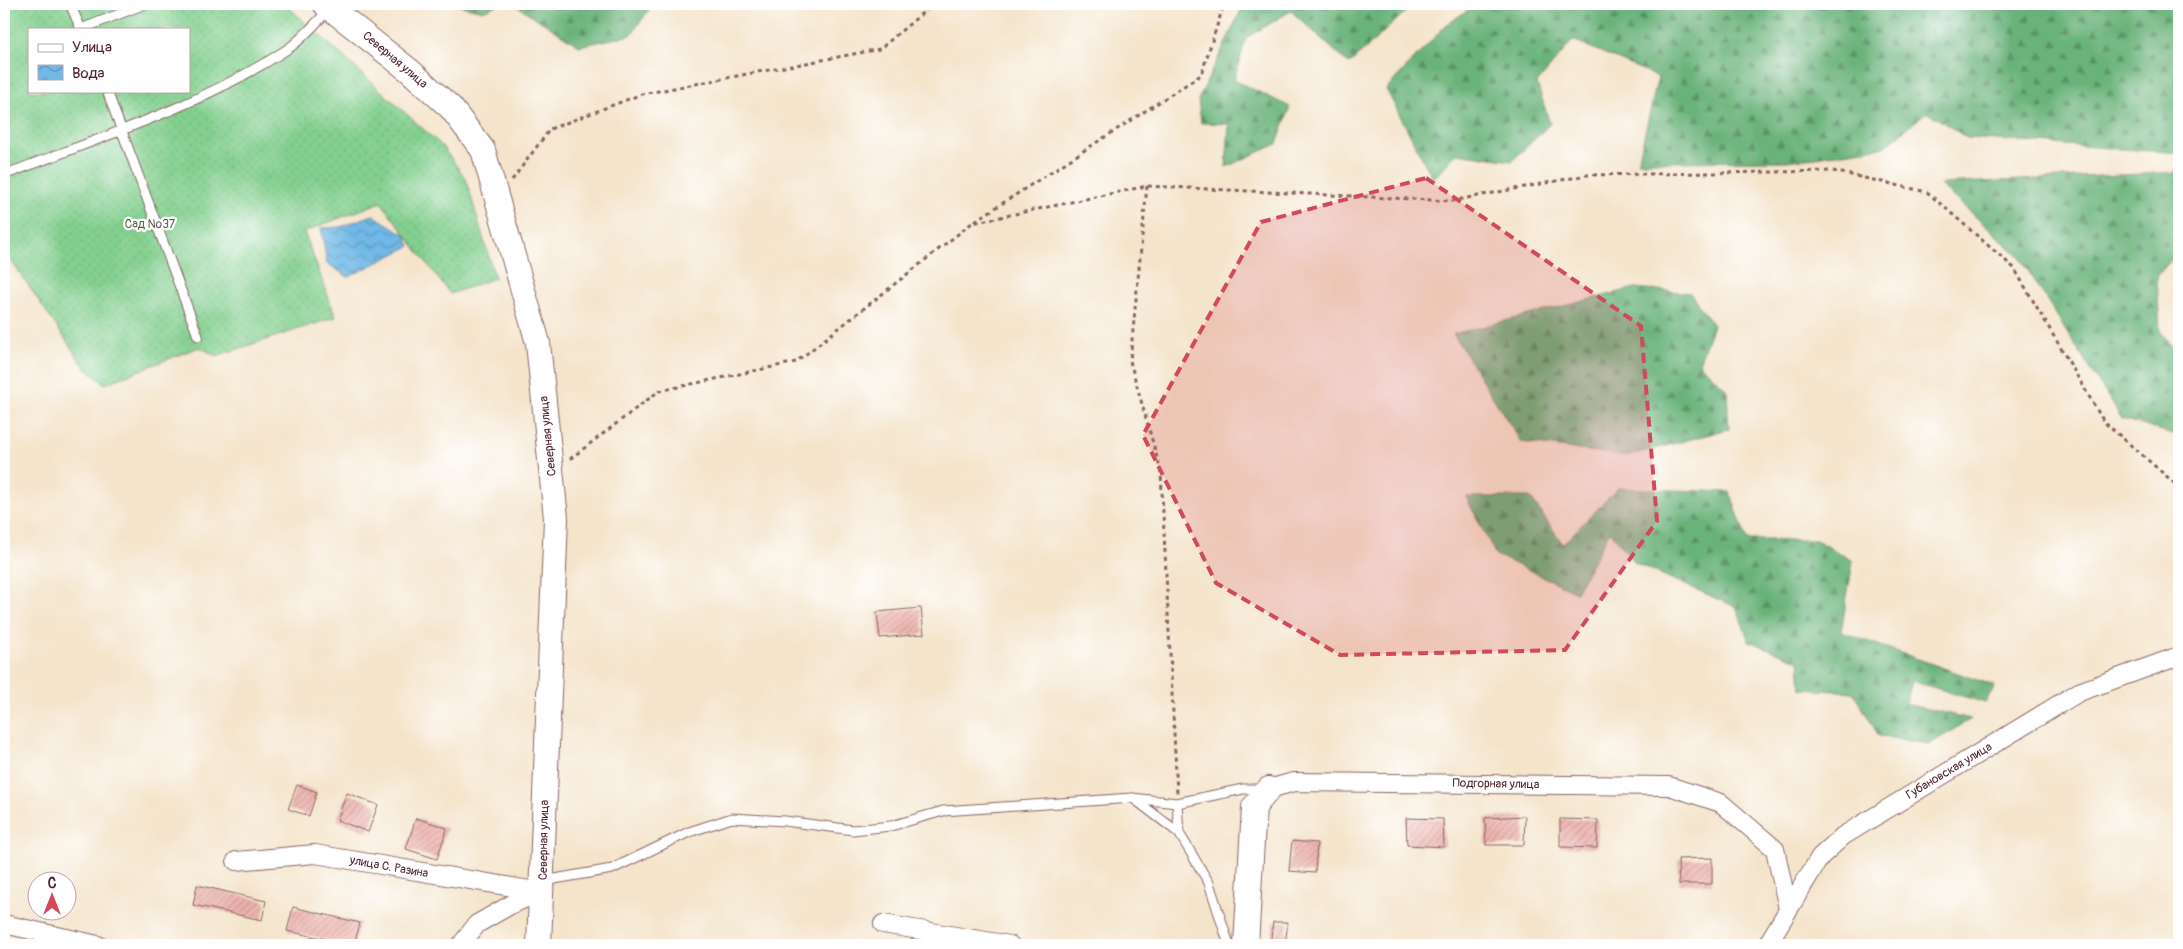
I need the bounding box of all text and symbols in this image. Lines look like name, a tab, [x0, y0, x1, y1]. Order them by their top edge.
legend	[28, 28, 190, 92]
street label: Северная улица	[359, 28, 431, 92]
text: Улица	[72, 38, 112, 57]
text: Вода	[72, 64, 105, 83]
park label: Сад №37	[125, 217, 176, 232]
street label: Северная улица	[536, 395, 560, 477]
street label: Губановская улица	[1903, 739, 1995, 803]
street label: Подгорная улица	[1453, 776, 1540, 792]
street label: Северная улица	[536, 799, 552, 880]
street label: улица С. Разина	[348, 853, 430, 881]
north arrow	[28, 872, 78, 922]
text: С	[48, 875, 57, 892]

